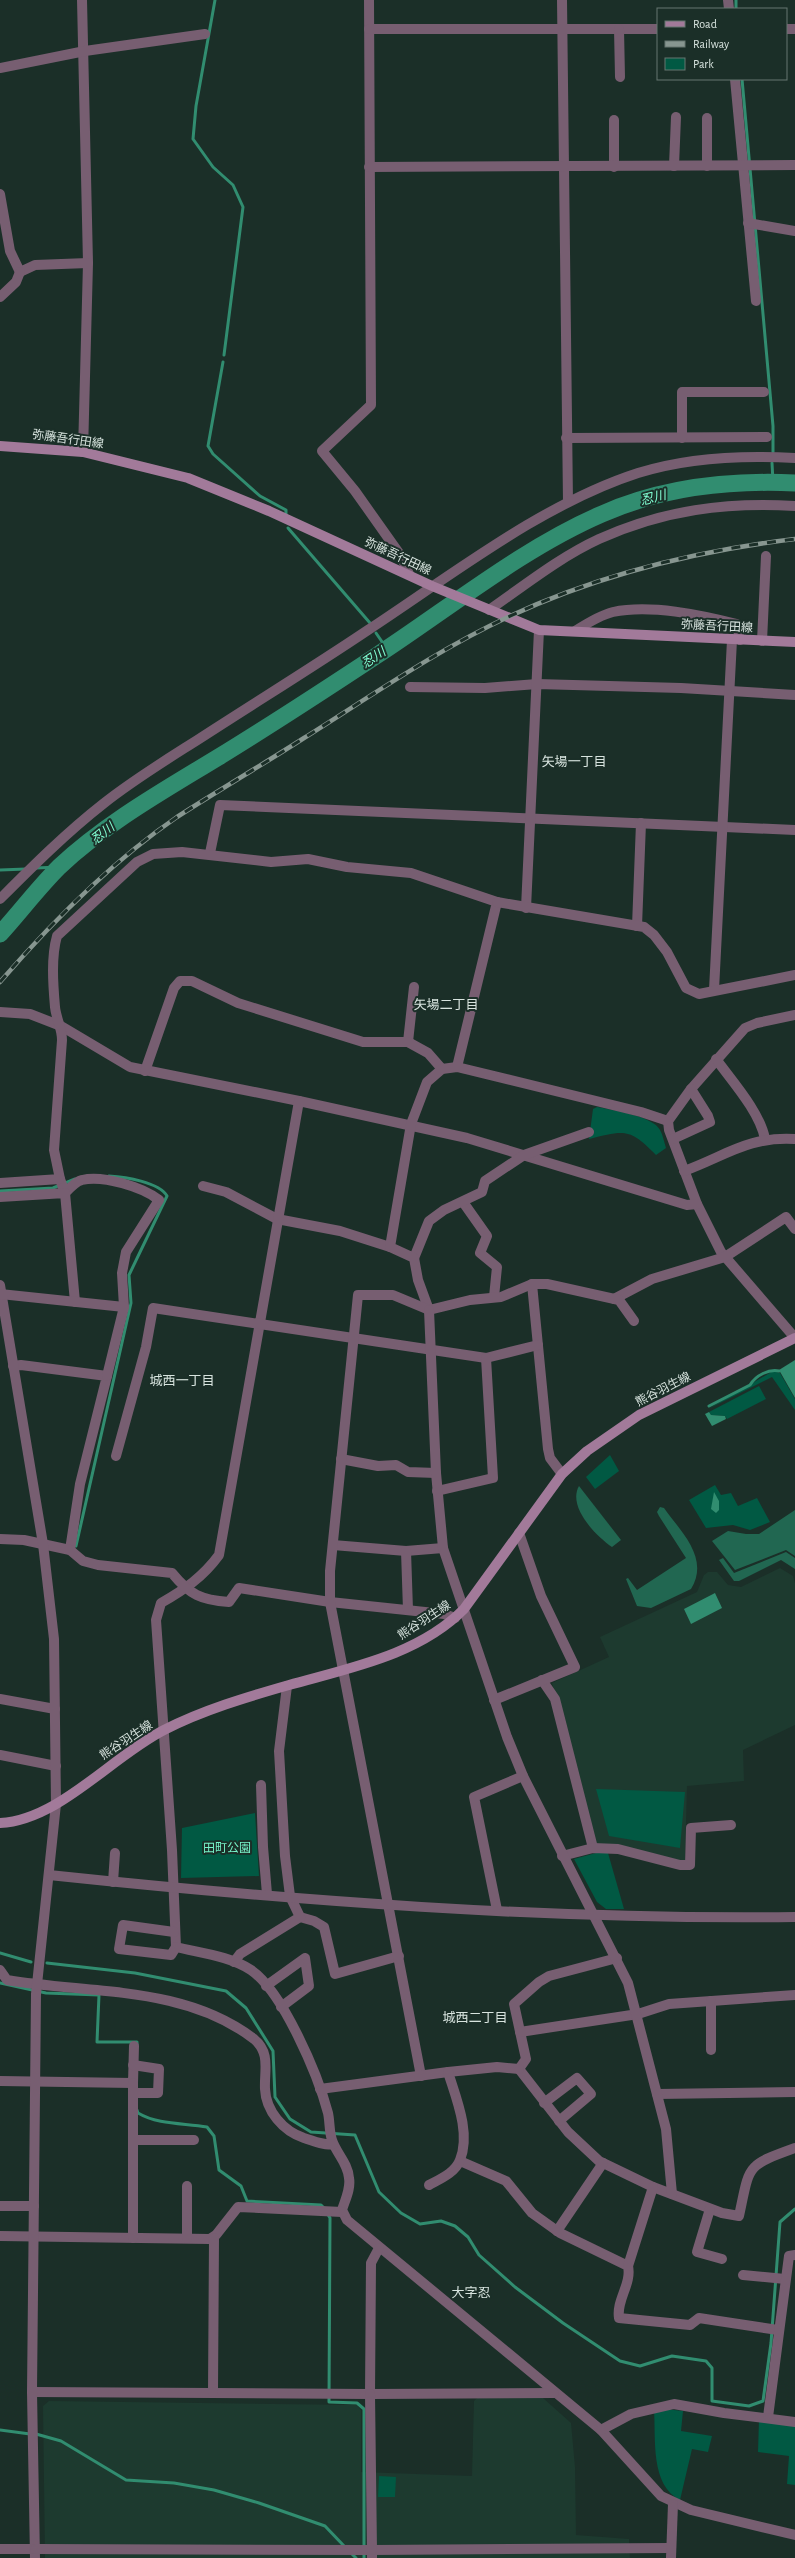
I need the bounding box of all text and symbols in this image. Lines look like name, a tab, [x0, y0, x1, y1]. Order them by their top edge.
legend	[657, 8, 787, 80]
text: Road	[693, 18, 717, 30]
text: Railway	[693, 38, 729, 51]
text: Park	[693, 58, 714, 70]
street label: 弥藤吾行田線	[32, 427, 105, 450]
water label: 忍川	[639, 488, 669, 508]
street label: 弥藤吾行田線	[363, 534, 434, 577]
street label: 弥藤吾行田線	[681, 617, 753, 634]
water label: 忍川	[359, 644, 390, 671]
district label: 矢場一丁目	[541, 755, 607, 769]
water label: 忍川	[88, 819, 119, 847]
district label: 矢場二丁目	[413, 998, 479, 1012]
street label: 熊谷羽生線	[633, 1369, 692, 1408]
district label: 城西一丁目	[149, 1374, 215, 1388]
street label: 熊谷羽生線	[395, 1598, 452, 1641]
street label: 熊谷羽生線	[97, 1718, 154, 1761]
park label: 田町公園	[203, 1842, 251, 1854]
district label: 城西二丁目	[442, 2011, 508, 2025]
district label: 大字忍	[451, 2286, 491, 2300]

